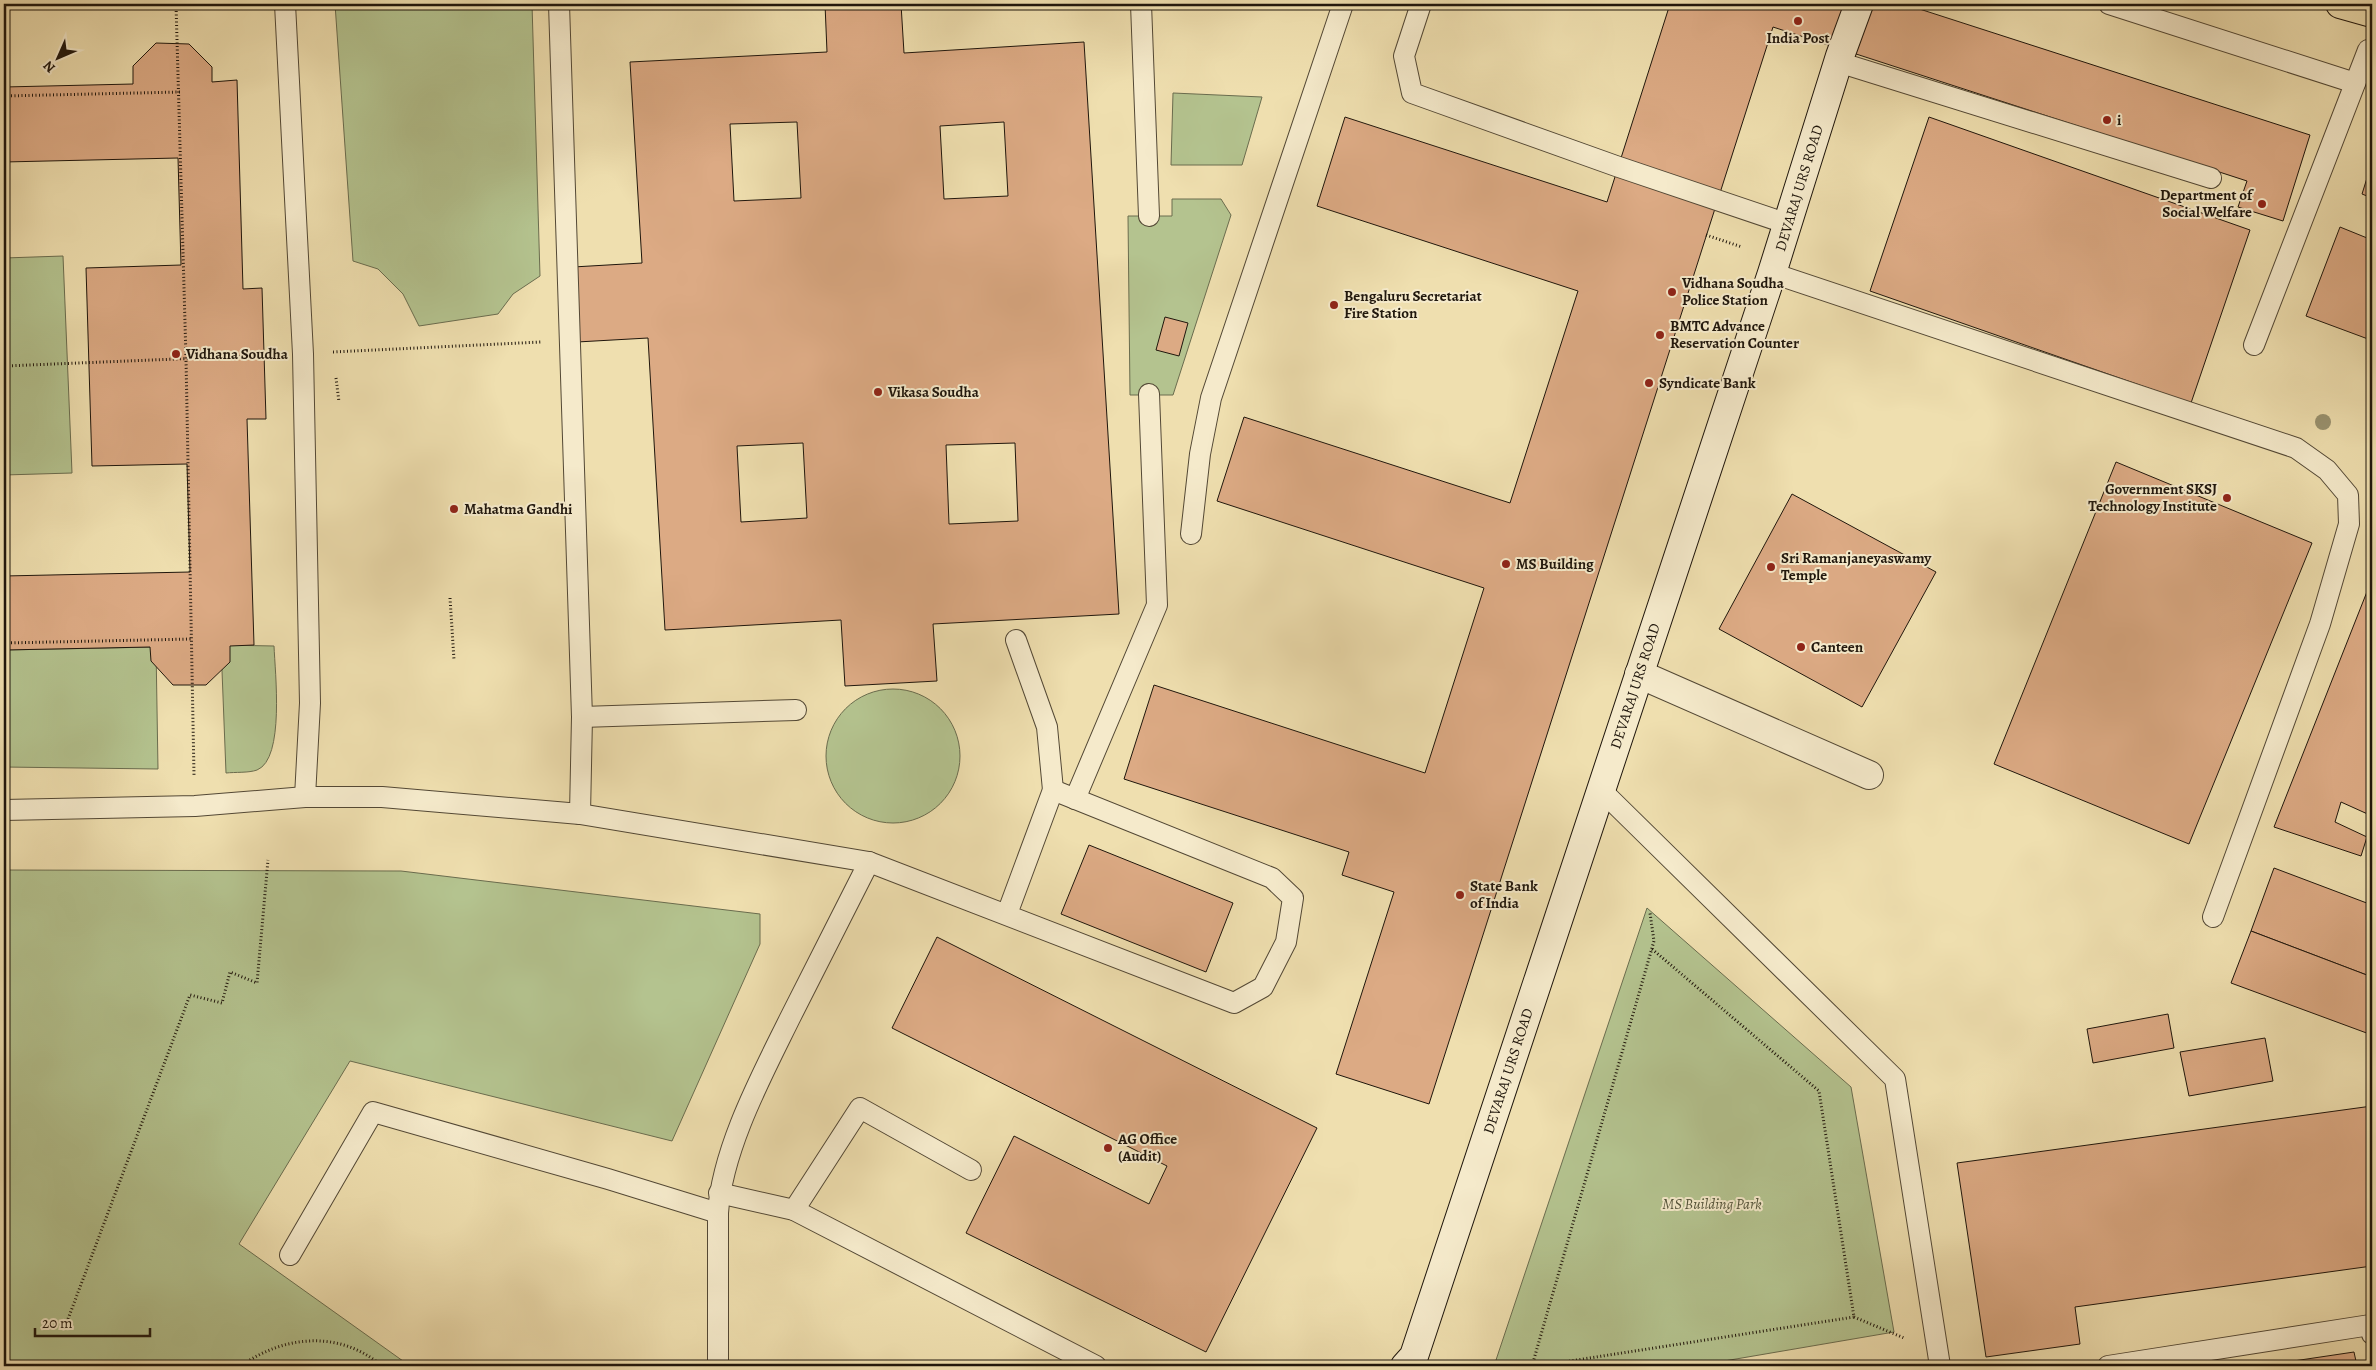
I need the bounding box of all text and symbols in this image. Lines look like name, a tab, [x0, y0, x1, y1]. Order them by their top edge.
marker: India Post	[1792, 15, 1804, 27]
place label: India Post	[1766, 28, 1830, 48]
north arrow	[32, 32, 82, 82]
text: N	[39, 57, 59, 77]
place label: i	[2117, 110, 2122, 130]
marker: i	[2101, 114, 2113, 126]
street label: DEVARAJ URS ROAD	[1770, 122, 1828, 254]
place label: Department of Social Welfare	[2160, 185, 2254, 222]
marker: Department of Social Welfare	[2256, 198, 2268, 210]
place label: Vidhana Soudha Police Station	[1681, 273, 1785, 310]
place label: Bengaluru Secretariat Fire Station	[1344, 286, 1482, 323]
marker: Vidhana Soudha Police Station	[1666, 286, 1678, 298]
marker: Bengaluru Secretariat Fire Station	[1328, 299, 1340, 311]
place label: BMTC Advance Reservation Counter	[1670, 316, 1799, 353]
marker: BMTC Advance Reservation Counter	[1654, 329, 1666, 341]
place label: Vidhana Soudha	[185, 344, 289, 364]
marker: Vidhana Soudha	[170, 348, 182, 360]
place label: Syndicate Bank	[1659, 373, 1756, 393]
marker: Syndicate Bank	[1643, 377, 1655, 389]
place label: Vikasa Soudha	[887, 382, 980, 402]
marker: Vikasa Soudha	[872, 386, 884, 398]
place label: Government SKSJ Technology Institute	[2088, 479, 2217, 516]
marker: Government SKSJ Technology Institute	[2221, 492, 2233, 504]
place label: Mahatma Gandhi	[464, 499, 573, 519]
marker: Mahatma Gandhi	[448, 503, 460, 515]
place label: Sri Ramanjaneyaswamy Temple	[1781, 548, 1932, 585]
place label: MS Building	[1516, 554, 1594, 574]
marker: MS Building	[1500, 558, 1512, 570]
marker: Sri Ramanjaneyaswamy Temple	[1765, 561, 1777, 573]
street label: DEVARAJ URS ROAD	[1605, 621, 1665, 751]
place label: Canteen	[1811, 637, 1864, 657]
marker: Canteen	[1795, 641, 1807, 653]
place label: State Bank of India	[1470, 876, 1538, 913]
marker: State Bank of India	[1454, 889, 1466, 901]
street label: DEVARAJ URS ROAD	[1478, 1006, 1538, 1136]
place label: AG Office (Audit)	[1117, 1129, 1177, 1166]
marker: AG Office (Audit)	[1102, 1142, 1114, 1154]
park label: MS Building Park	[1662, 1194, 1762, 1214]
scale bar	[35, 1305, 150, 1337]
text: 20 m	[42, 1313, 73, 1333]

